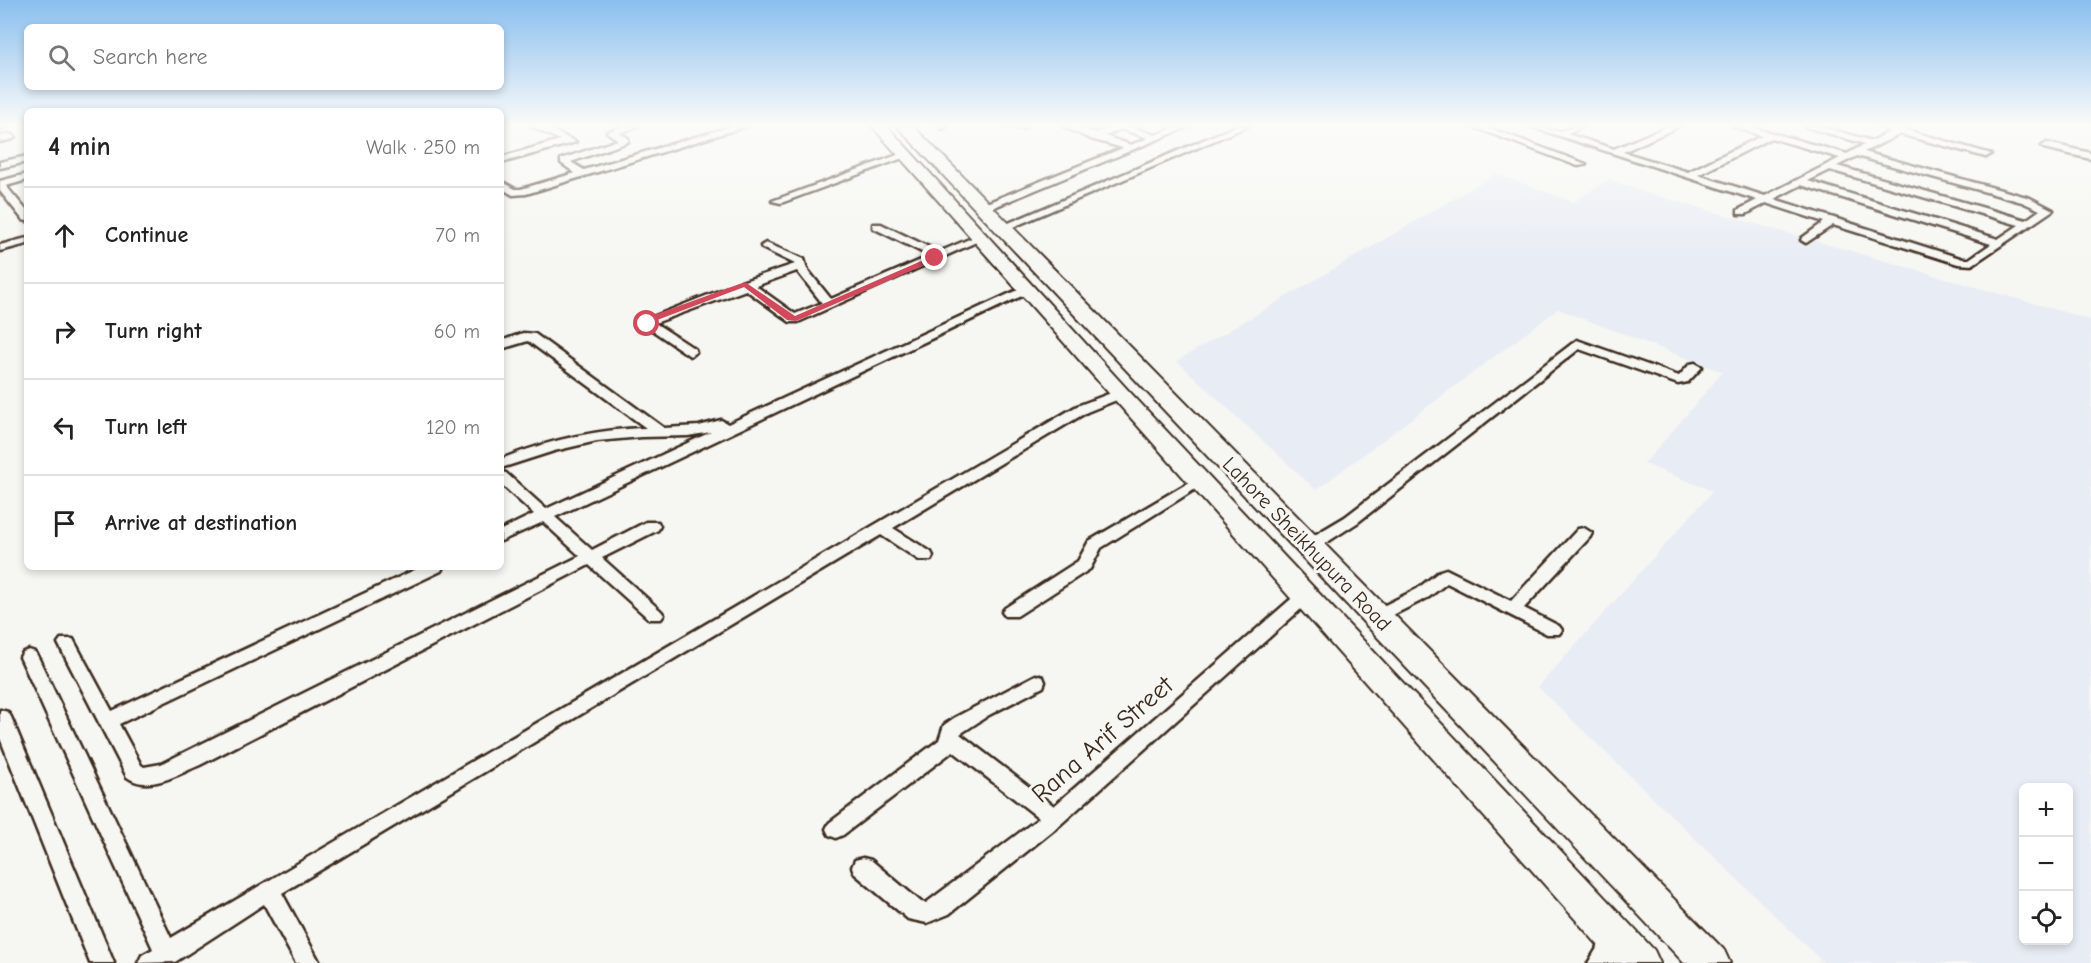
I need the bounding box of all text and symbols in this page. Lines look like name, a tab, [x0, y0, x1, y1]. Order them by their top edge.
search box	[24, 24, 504, 90]
icon: search	[45, 41, 78, 74]
text: Search here	[93, 44, 208, 70]
text: 4 min	[48, 132, 111, 162]
text: Walk · 250 m	[366, 136, 480, 159]
icon: ahead	[48, 219, 81, 252]
text: Continue	[105, 222, 188, 248]
text: 70 m	[435, 224, 480, 247]
route end	[921, 244, 947, 270]
route start	[633, 310, 659, 336]
icon: right	[48, 315, 81, 348]
text: Turn right	[105, 318, 202, 344]
text: 60 m	[434, 320, 480, 343]
icon: left	[48, 411, 81, 444]
text: Turn left	[105, 414, 187, 440]
text: 120 m	[426, 416, 480, 439]
street label: Lahore Sheikhupura Road	[1218, 452, 1396, 636]
icon: arrive	[48, 507, 81, 540]
text: Arrive at destination	[105, 510, 297, 536]
street label: Rana Arif Street	[1026, 669, 1181, 809]
map controls	[2019, 783, 2073, 945]
button: +	[2019, 783, 2073, 837]
button: −	[2019, 837, 2073, 891]
button: locate	[2019, 891, 2073, 945]

